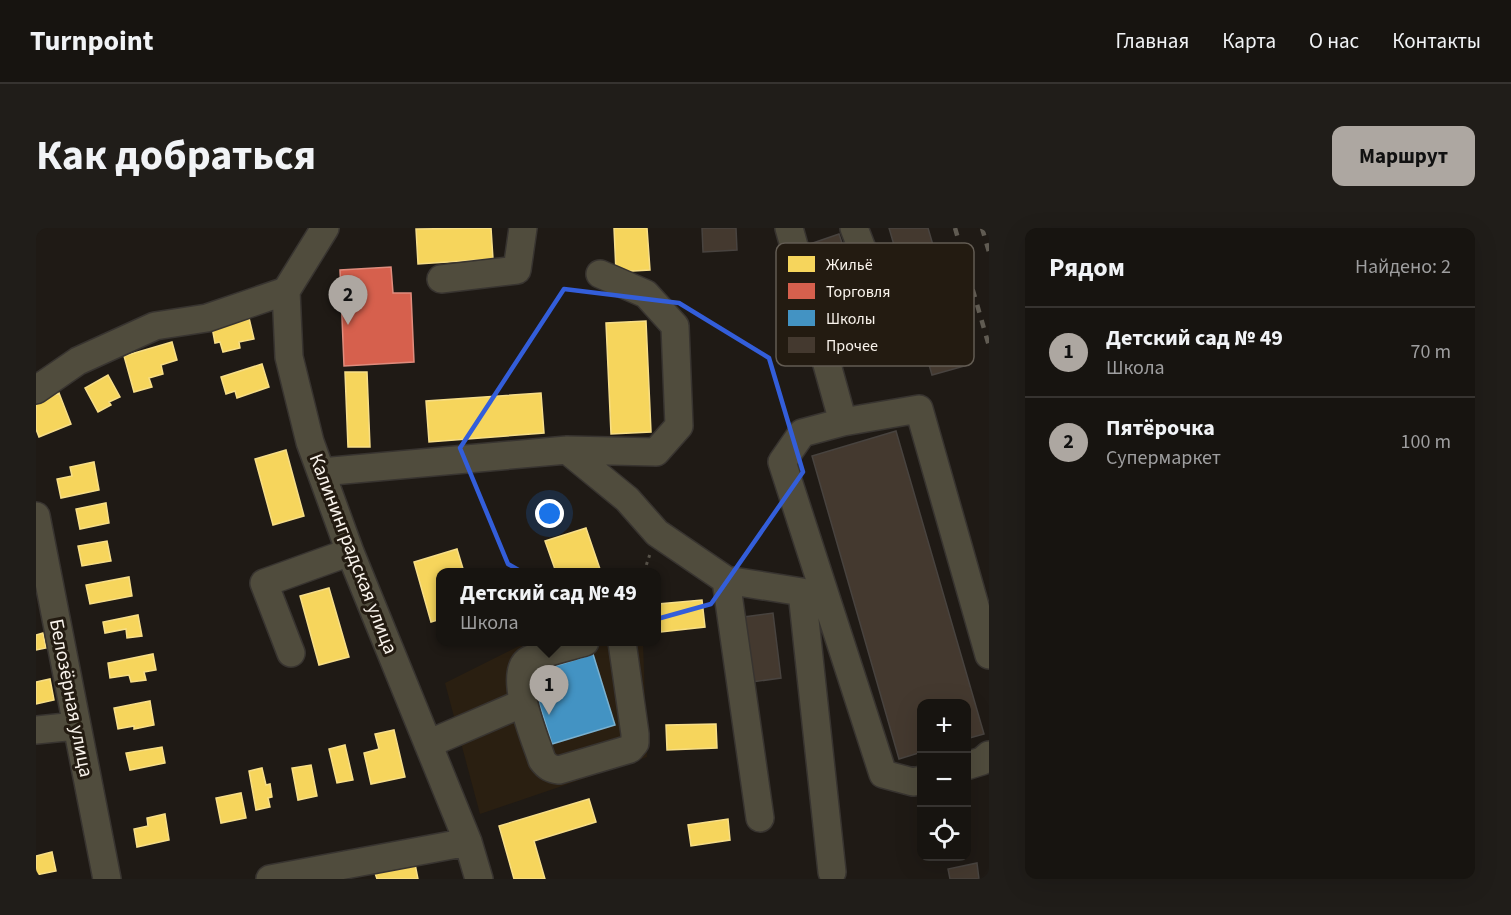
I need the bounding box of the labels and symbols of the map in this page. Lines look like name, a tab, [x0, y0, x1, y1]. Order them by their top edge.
legend	[776, 243, 974, 366]
text: Жильё	[826, 254, 873, 276]
pin: 2	[328, 276, 368, 325]
text: Торговля	[826, 281, 891, 303]
text: Школы	[826, 308, 876, 330]
text: Прочее	[826, 335, 878, 357]
street label: Калининградская улица	[302, 450, 404, 658]
your location	[535, 499, 564, 528]
street label: Белозёрная улица	[42, 616, 100, 780]
pin: 1	[530, 666, 568, 715]

